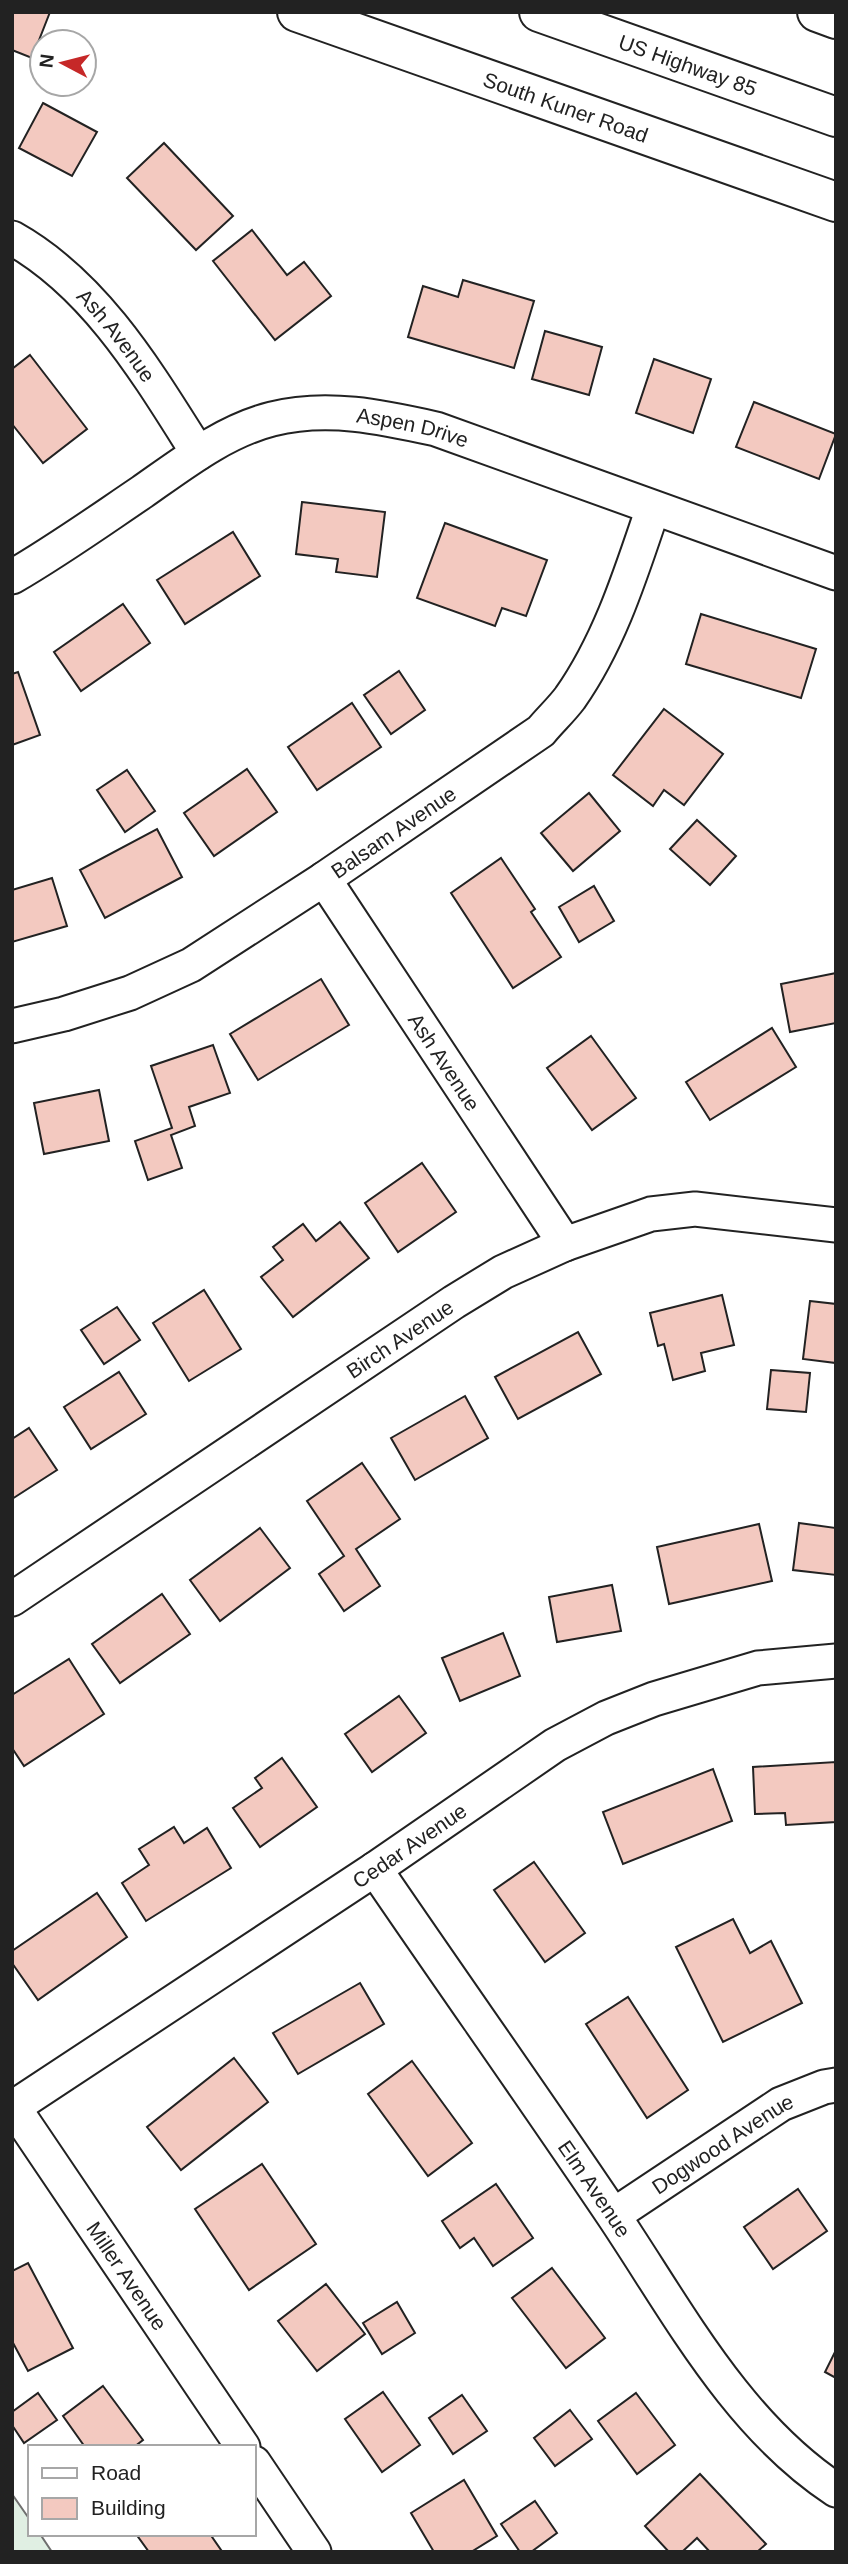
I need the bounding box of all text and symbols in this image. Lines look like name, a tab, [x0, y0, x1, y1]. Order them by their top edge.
north arrow	[28, 28, 98, 98]
street label: US Highway 85	[616, 30, 760, 100]
text: N	[35, 53, 58, 69]
street label: South Kuner Road	[480, 67, 651, 146]
street label: Ash Avenue	[73, 284, 160, 386]
street label: Aspen Drive	[355, 403, 472, 451]
street label: Balsam Avenue	[327, 781, 460, 882]
street label: Ash Avenue	[404, 1009, 485, 1115]
street label: Birch Avenue	[342, 1295, 457, 1383]
street label: Cedar Avenue	[348, 1798, 470, 1892]
street label: Dogwood Avenue	[647, 2089, 796, 2198]
street label: Elm Avenue	[554, 2136, 636, 2241]
street label: Miller Avenue	[83, 2217, 172, 2334]
legend	[28, 2445, 256, 2536]
text: Road	[91, 2461, 141, 2484]
text: Building	[91, 2496, 166, 2519]

